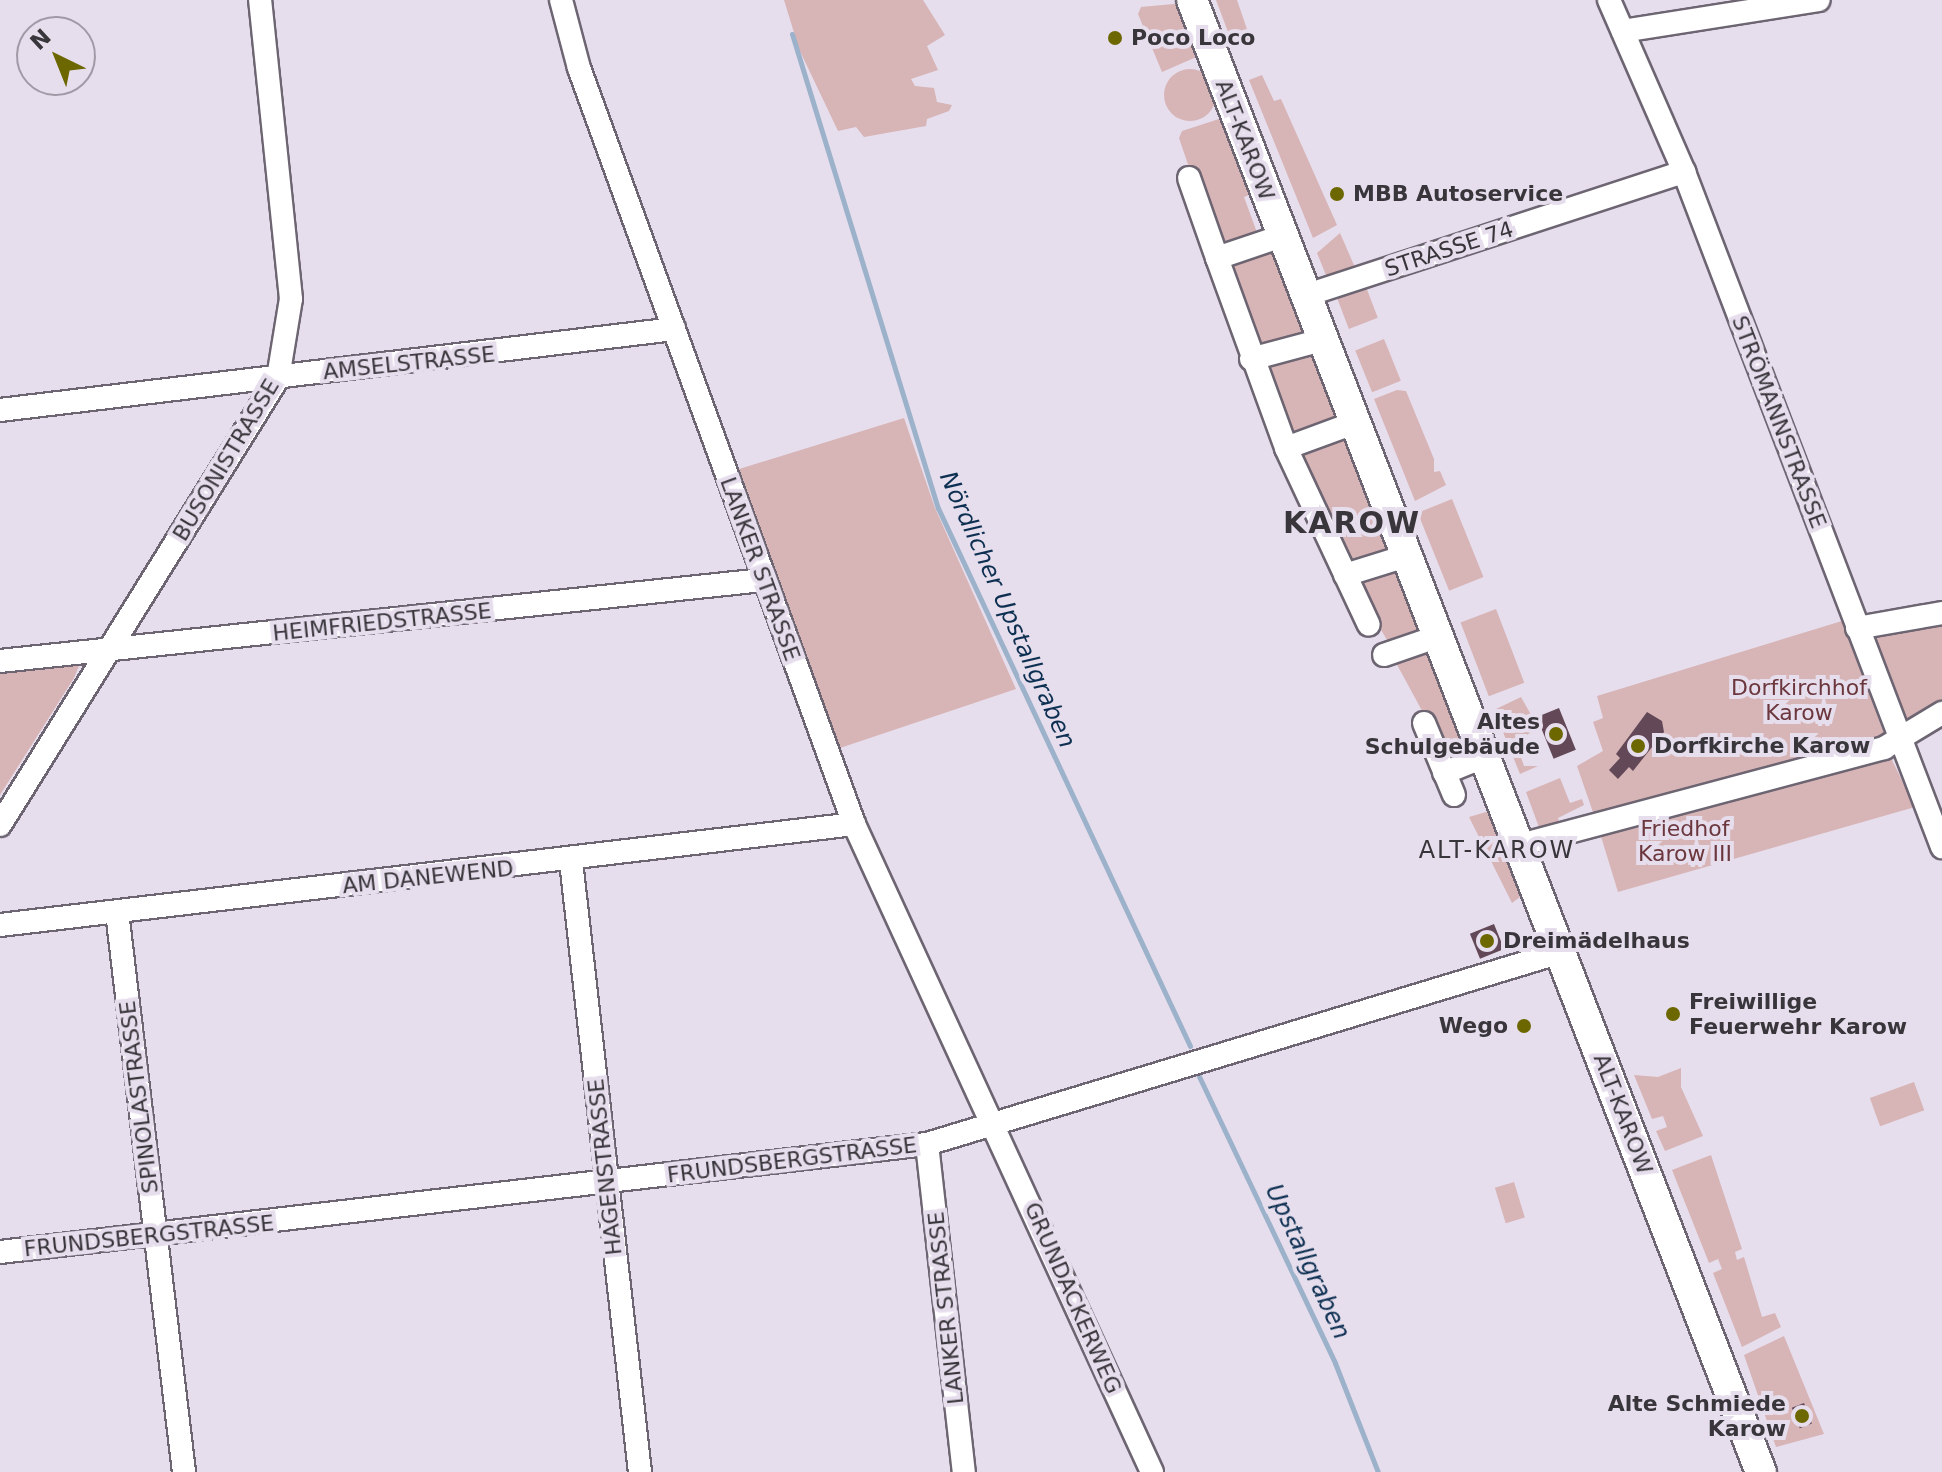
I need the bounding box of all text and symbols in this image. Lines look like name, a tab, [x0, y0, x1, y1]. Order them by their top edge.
north arrow	[16, 16, 96, 96]
text: N	[25, 24, 56, 55]
place label: Poco Loco	[1131, 25, 1255, 51]
marker: Poco Loco	[1106, 29, 1124, 47]
street label: ALT-KAROW	[1210, 76, 1280, 204]
place label: MBB Autoservice	[1353, 181, 1563, 207]
marker: MBB Autoservice	[1328, 185, 1346, 203]
street label: STRASSE 74	[1381, 216, 1517, 282]
street label: STRÖMANNSTRASSE	[1726, 312, 1832, 532]
street label: AMSELSTRASSE	[322, 341, 496, 385]
street label: BUSONISTRASSE	[167, 374, 285, 546]
water label: Nördlicher Upstallgraben	[933, 467, 1081, 753]
street label: LANKER STRASSE	[714, 474, 806, 664]
district label: KAROW	[1283, 505, 1421, 541]
street label: HEIMFRIEDSTRASSE	[271, 597, 493, 647]
park label: Dorfkirchhof Karow	[1731, 674, 1867, 726]
place label: Altes Schulgebäude	[1365, 708, 1540, 760]
marker: Altes Schulgebäude	[1547, 725, 1565, 743]
place label: Dorfkirche Karow	[1654, 733, 1870, 759]
marker: Dorfkirche Karow	[1629, 737, 1647, 755]
park label: Friedhof Karow III	[1638, 815, 1732, 866]
district label: ALT-KAROW	[1419, 837, 1575, 865]
street label: AM DANEWEND	[341, 855, 515, 899]
place label: Dreimädelhaus	[1503, 928, 1690, 954]
marker: Dreimädelhaus	[1478, 932, 1496, 950]
place label: Freiwillige Feuerwehr Karow	[1689, 988, 1907, 1040]
street label: SPINOLASTRASSE	[114, 999, 164, 1195]
marker: Freiwillige Feuerwehr Karow	[1664, 1005, 1682, 1023]
place label: Wego	[1439, 1013, 1508, 1039]
marker: Wego	[1515, 1017, 1533, 1035]
street label: ALT-KAROW	[1588, 1050, 1658, 1178]
street label: HAGENSTRASSE	[583, 1077, 627, 1257]
street label: FRUNDSBERGSTRASSE	[666, 1132, 918, 1188]
water label: Upstallgraben	[1258, 1180, 1356, 1344]
street label: GRUNDACKERWEG	[1019, 1198, 1127, 1398]
street label: FRUNDSBERGSTRASSE	[23, 1210, 275, 1262]
street label: LANKER STRASSE	[923, 1210, 969, 1406]
place label: Alte Schmiede Karow	[1608, 1390, 1786, 1442]
marker: Alte Schmiede Karow	[1793, 1407, 1811, 1425]

